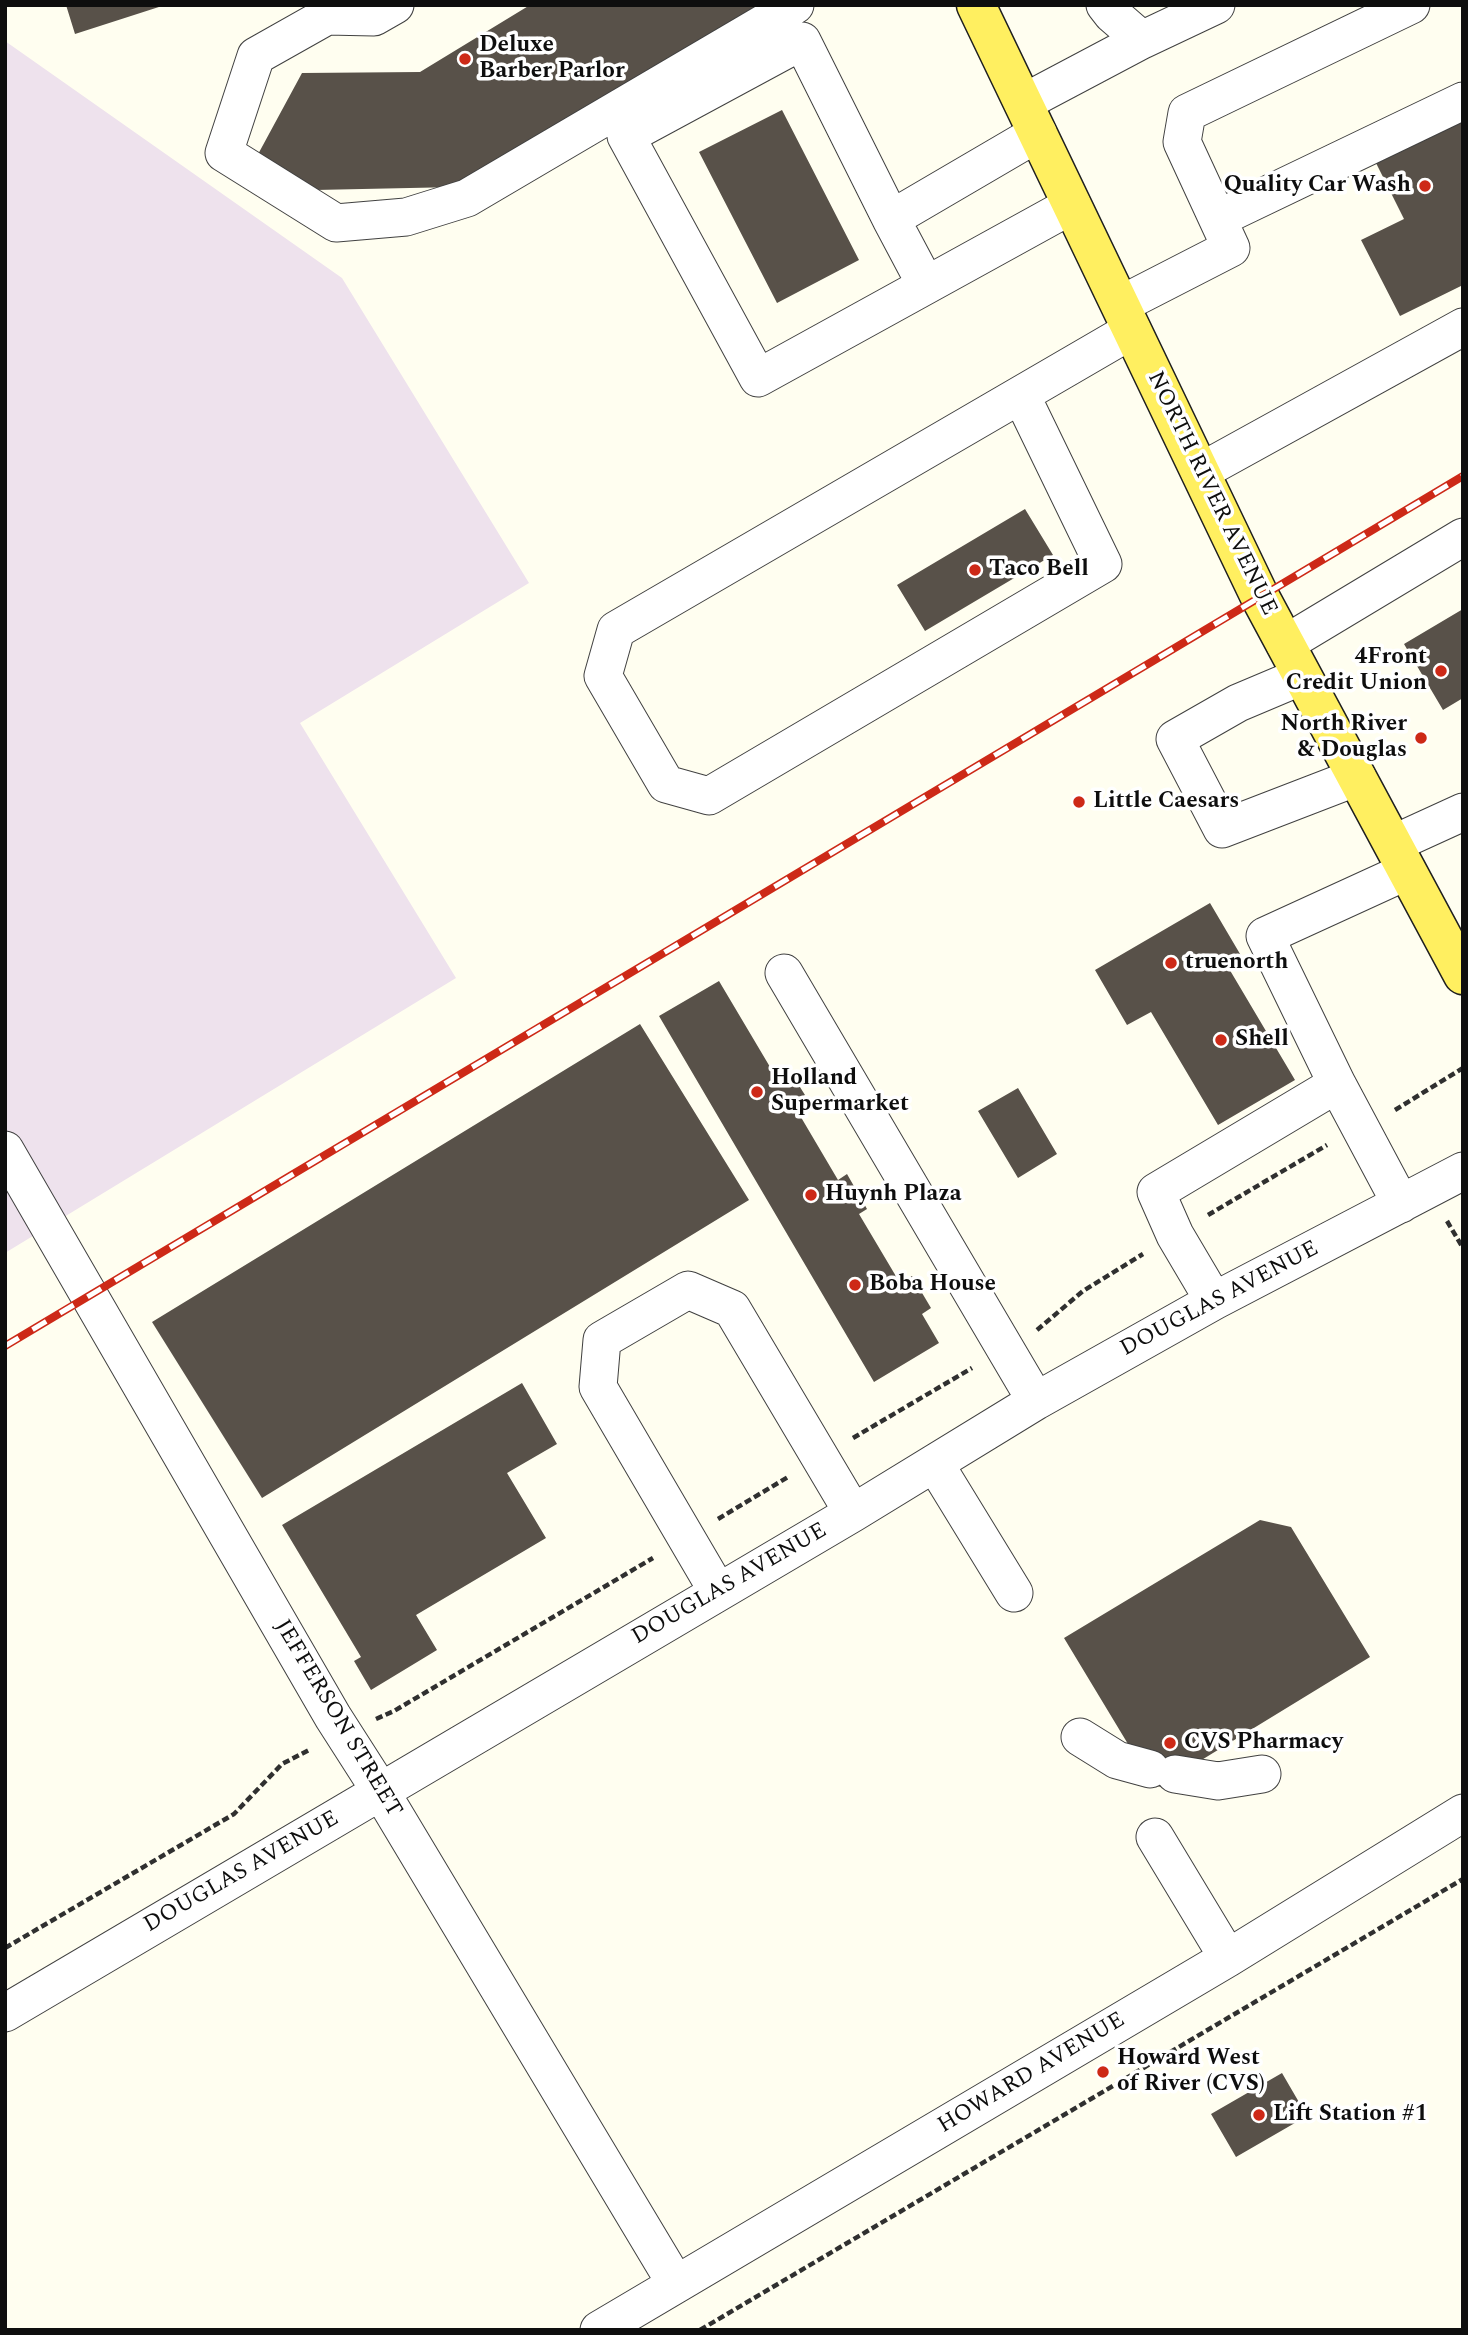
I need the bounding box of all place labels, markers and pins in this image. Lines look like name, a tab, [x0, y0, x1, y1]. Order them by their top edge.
place label: Deluxe Barber Parlor	[479, 32, 625, 86]
marker: Deluxe Barber Parlor	[457, 51, 473, 67]
place label: Quality Car Wash	[1224, 172, 1411, 200]
marker: Quality Car Wash	[1417, 178, 1433, 194]
place label: Taco Bell	[989, 556, 1089, 584]
marker: Taco Bell	[967, 562, 983, 578]
place label: 4Front Credit Union	[1286, 644, 1427, 698]
marker: 4Front Credit Union	[1433, 663, 1449, 679]
place label: North River & Douglas	[1281, 711, 1407, 765]
marker: North River & Douglas	[1413, 730, 1429, 746]
place label: Little Caesars	[1093, 788, 1239, 816]
marker: Little Caesars	[1071, 794, 1087, 810]
place label: truenorth	[1185, 949, 1288, 977]
marker: truenorth	[1163, 955, 1179, 971]
place label: Shell	[1235, 1026, 1289, 1054]
marker: Shell	[1213, 1032, 1229, 1048]
place label: Holland Supermarket	[771, 1065, 909, 1119]
marker: Holland Supermarket	[749, 1084, 765, 1100]
place label: Huynh Plaza	[825, 1181, 962, 1209]
marker: Huynh Plaza	[803, 1187, 819, 1203]
place label: Boba House	[869, 1271, 996, 1299]
marker: Boba House	[847, 1277, 863, 1293]
place label: CVS Pharmacy	[1184, 1729, 1343, 1757]
marker: CVS Pharmacy	[1162, 1735, 1178, 1751]
place label: Howard West of River (CVS)	[1117, 2045, 1265, 2099]
marker: Howard West of River (CVS)	[1095, 2064, 1111, 2080]
place label: Lift Station #1	[1273, 2101, 1428, 2129]
marker: Lift Station #1	[1251, 2107, 1267, 2123]

